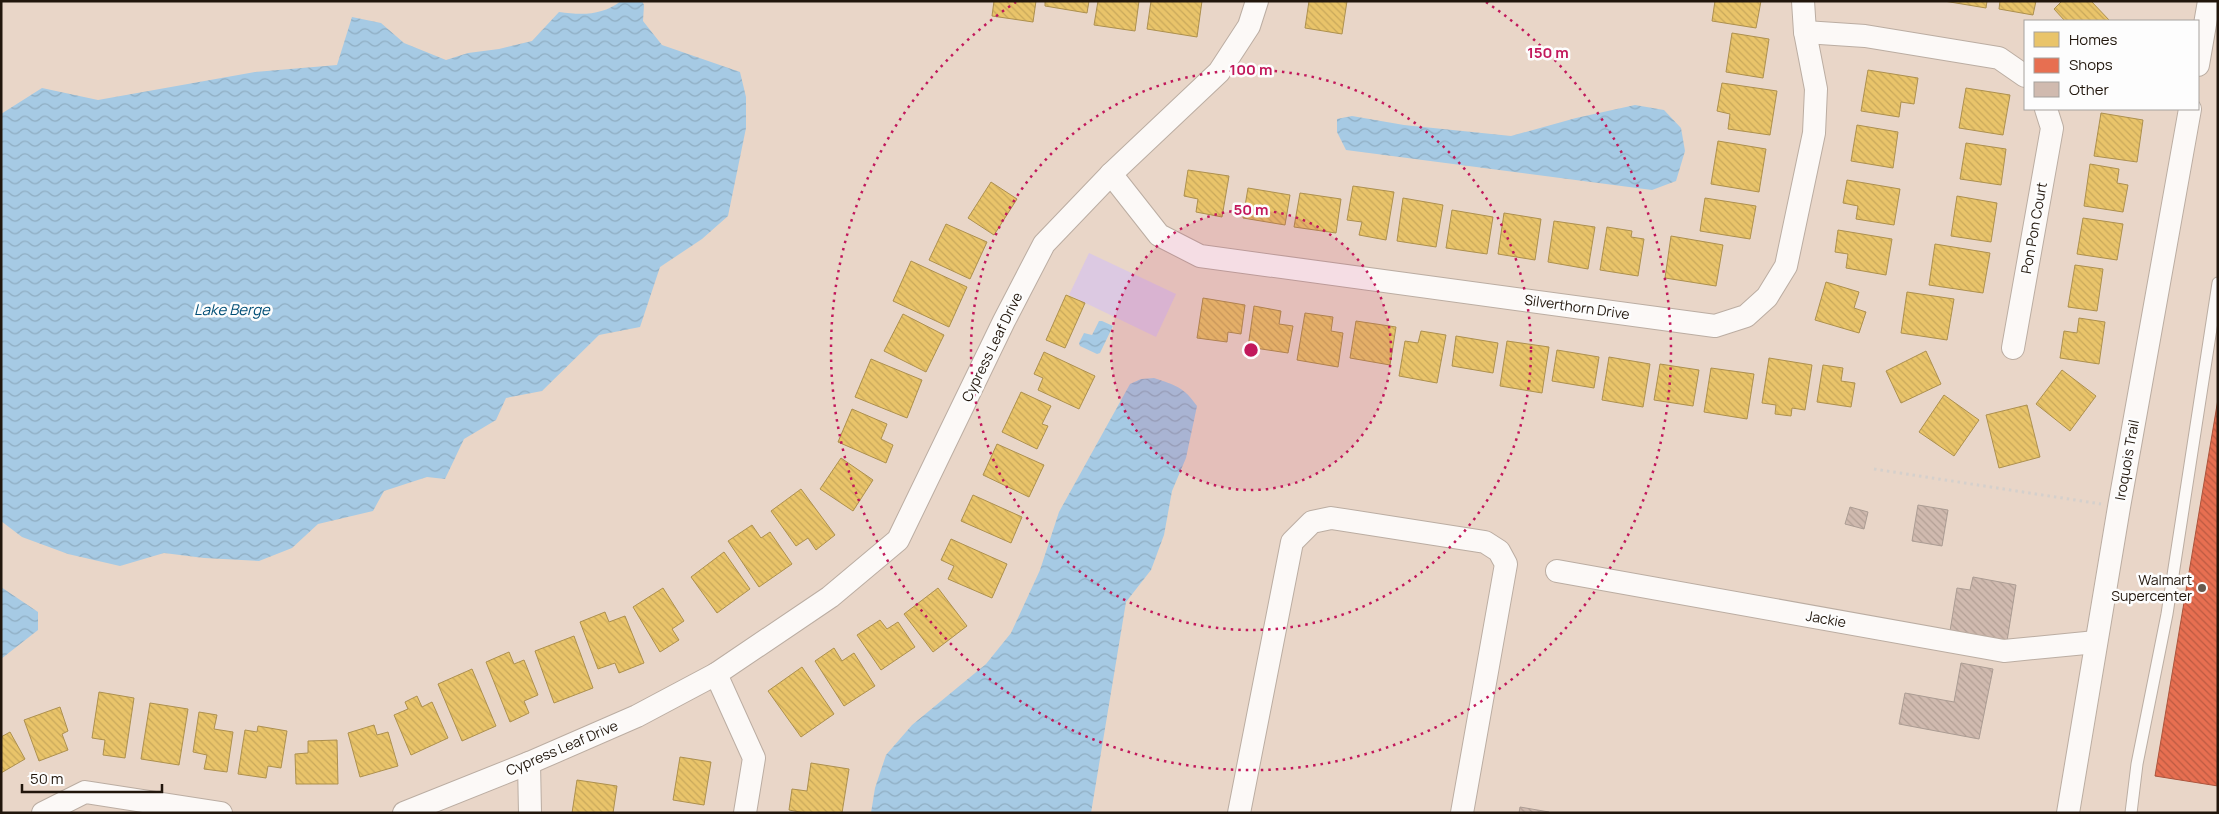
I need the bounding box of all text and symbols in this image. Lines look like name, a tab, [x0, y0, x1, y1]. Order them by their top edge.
legend	[2024, 20, 2199, 110]
text: Homes	[2069, 29, 2118, 50]
text: 150 m	[1527, 42, 1569, 63]
text: Shops	[2069, 54, 2113, 75]
text: 100 m	[1230, 59, 1272, 80]
text: Other	[2069, 79, 2110, 100]
street label: Pon Pon Court	[2016, 180, 2051, 275]
text: 50 m	[1233, 199, 1269, 220]
street label: Cypress Leaf Drive	[957, 289, 1026, 405]
street label: Silverthorn Drive	[1523, 290, 1631, 323]
water label: Lake Berge	[194, 299, 271, 320]
centre of rings	[1242, 341, 1260, 359]
street label: Iroquois Trail	[2110, 418, 2143, 502]
place label: Walmart Supercenter	[2111, 570, 2192, 605]
marker: Walmart Supercenter	[2196, 582, 2208, 594]
street label: Jackie	[1805, 606, 1848, 631]
street label: Cypress Leaf Drive	[503, 715, 621, 780]
scale bar	[22, 762, 162, 794]
text: 50 m	[30, 768, 64, 789]

